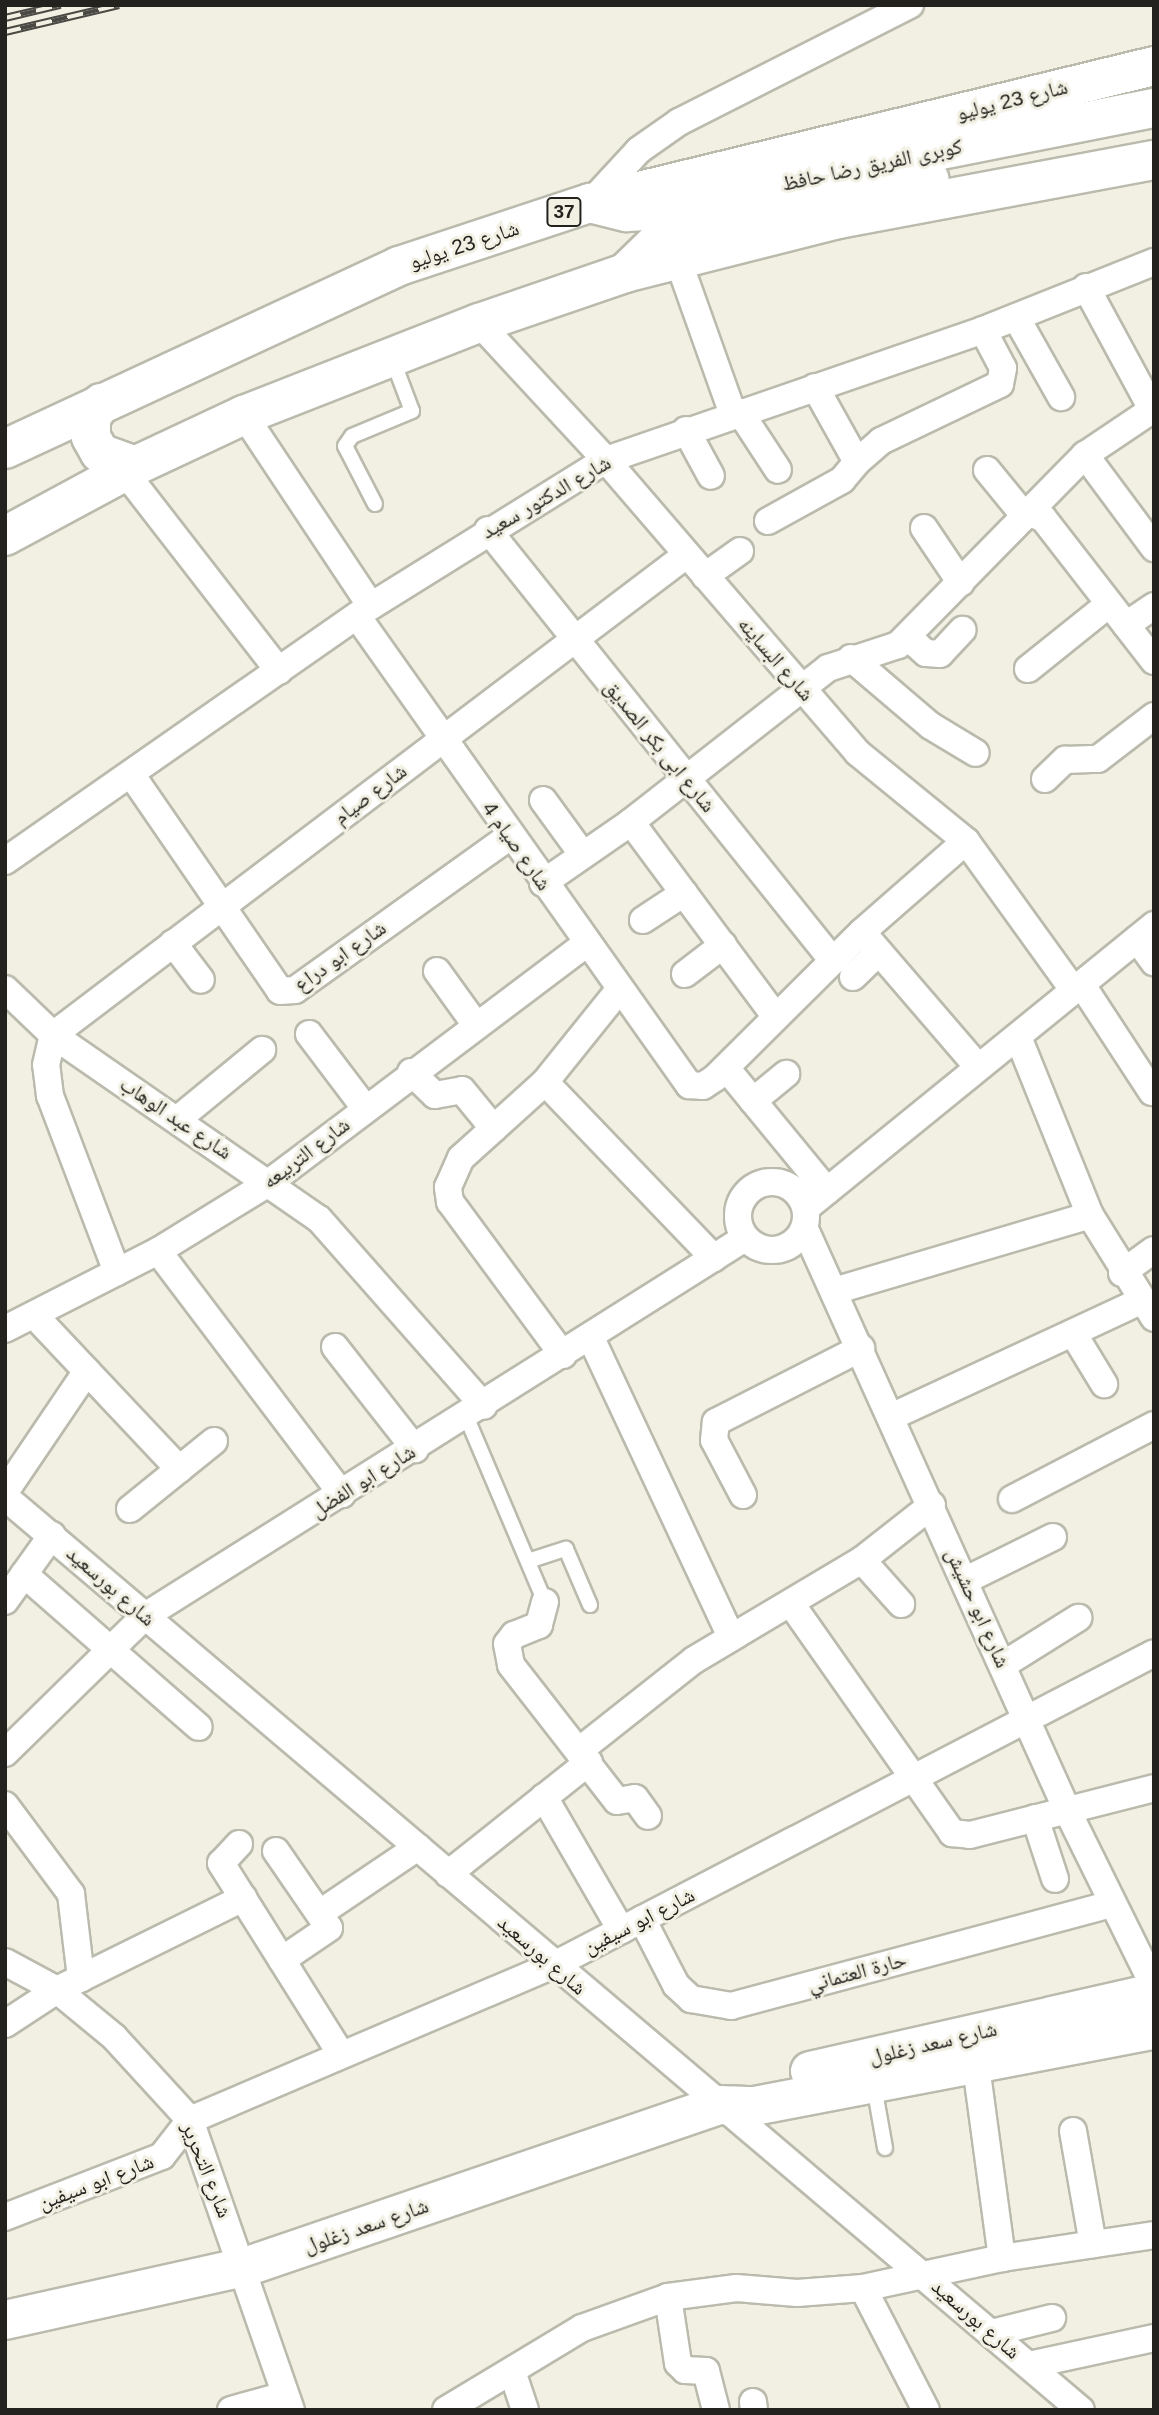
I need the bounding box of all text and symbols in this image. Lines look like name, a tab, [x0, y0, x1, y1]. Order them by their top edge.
street label: شارع 23 يوليو	[954, 74, 1070, 126]
street label: كوبرى الفريق رضا حافظ	[780, 134, 964, 196]
road number: 37	[545, 196, 583, 228]
street label: شارع 23 يوليو	[406, 215, 522, 275]
street label: شارع الدكتور سعيد	[477, 450, 615, 544]
street label: شارع البساينه	[733, 612, 819, 706]
street label: شارع ابى بكر الصديق	[599, 675, 721, 817]
street label: شارع صيام	[328, 758, 412, 830]
street label: شارع صيام 4	[477, 797, 557, 895]
street label: شارع ابو دراع	[289, 915, 391, 997]
street label: شارع عبد الوهاب	[115, 1071, 237, 1165]
street label: شارع التربيعه	[257, 1112, 355, 1194]
street label: شارع ابو الفضل	[306, 1439, 420, 1523]
street label: شارع بورسعيد	[61, 1541, 161, 1631]
street label: شارع ابو حشيش	[940, 1544, 1016, 1672]
street label: شارع ابو سيفين	[579, 1882, 699, 1960]
street label: شارع بورسعيد	[492, 1910, 592, 2000]
street label: حارة العتماني	[805, 1947, 909, 1997]
street label: شارع سعد زغلول	[867, 2016, 999, 2070]
street label: شارع التحرير	[176, 2118, 238, 2222]
street label: شارع ابو سيفين	[35, 2148, 157, 2216]
street label: شارع سعد زغلول	[300, 2193, 432, 2259]
street label: شارع بورسعيد	[926, 2274, 1026, 2364]

